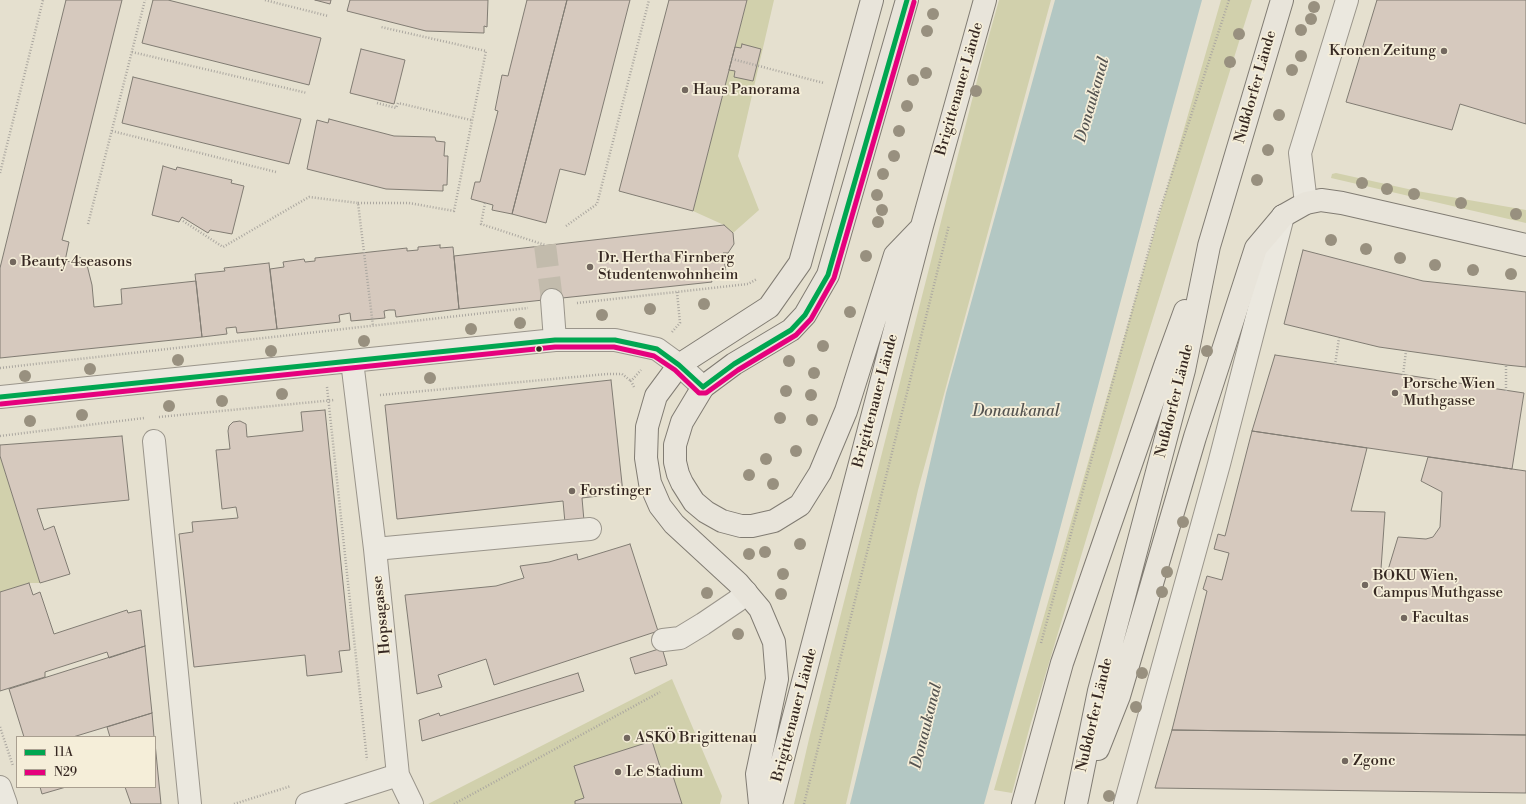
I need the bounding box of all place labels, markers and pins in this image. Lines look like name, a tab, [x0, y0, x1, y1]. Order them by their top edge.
place label: Kronen Zeitung	[1329, 42, 1436, 60]
marker: Kronen Zeitung	[1439, 46, 1449, 56]
place label: Haus Panorama	[693, 81, 800, 99]
marker: Haus Panorama	[680, 85, 690, 95]
place label: Dr. Hertha Firnberg Studentenwohnheim	[598, 249, 738, 284]
place label: Beauty 4seasons	[21, 253, 132, 271]
marker: Beauty 4seasons	[8, 257, 18, 267]
marker: Dr. Hertha Firnberg Studentenwohnheim	[585, 262, 595, 272]
unlabelled marker	[534, 344, 544, 354]
place label: Porsche Wien Muthgasse	[1403, 375, 1495, 410]
marker: Porsche Wien Muthgasse	[1390, 388, 1400, 398]
place label: Forstinger	[580, 482, 651, 500]
marker: Forstinger	[567, 486, 577, 496]
place label: BOKU Wien, Campus Muthgasse	[1373, 567, 1503, 602]
marker: BOKU Wien, Campus Muthgasse	[1360, 580, 1370, 590]
place label: Facultas	[1412, 609, 1469, 627]
marker: Facultas	[1399, 613, 1409, 623]
place label: ASKÖ Brigittenau	[635, 729, 757, 747]
marker: ASKÖ Brigittenau	[622, 733, 632, 743]
place label: Zgonc	[1353, 752, 1395, 770]
marker: Zgonc	[1340, 756, 1350, 766]
place label: Le Stadium	[626, 763, 704, 781]
marker: Le Stadium	[613, 767, 623, 777]

